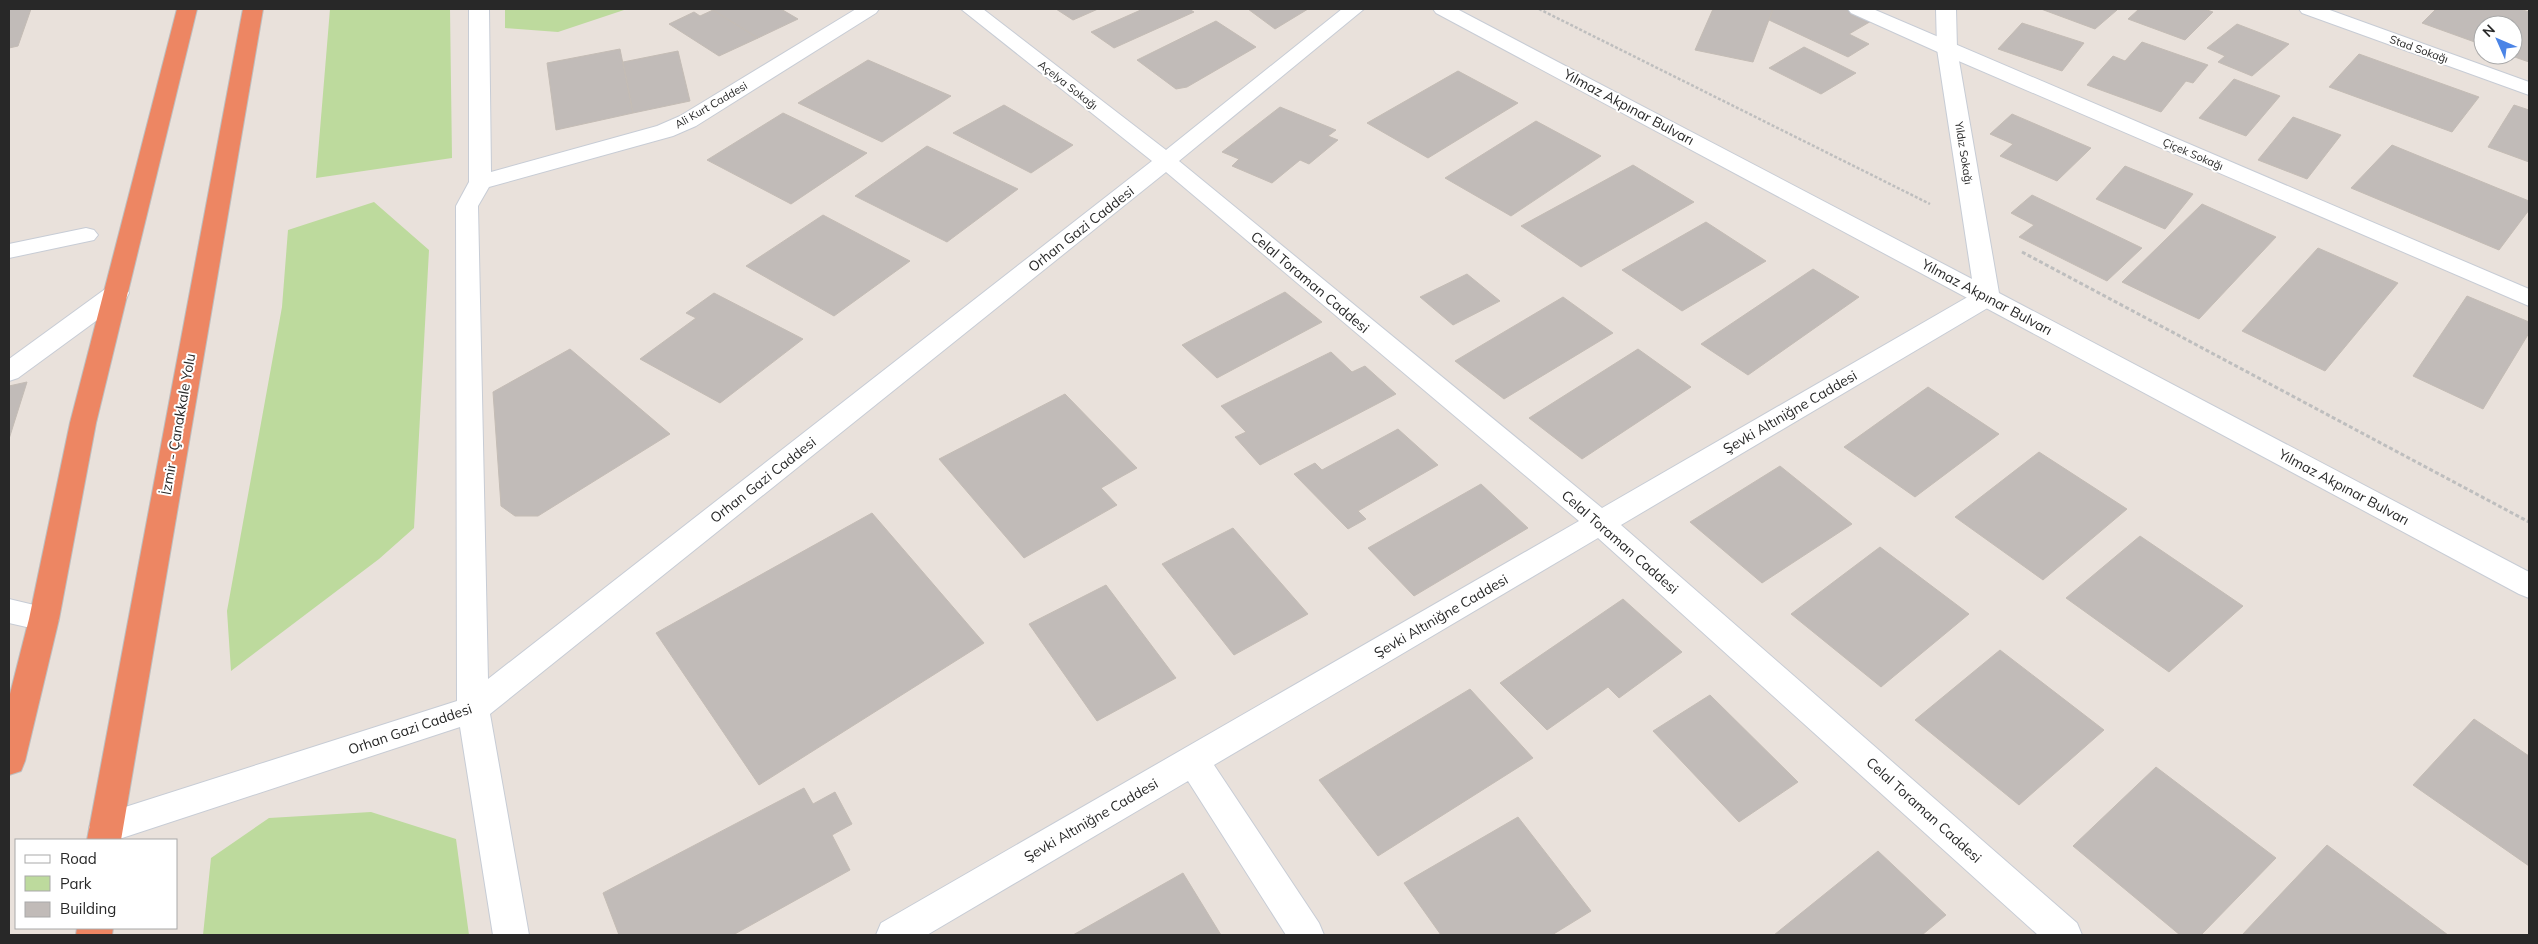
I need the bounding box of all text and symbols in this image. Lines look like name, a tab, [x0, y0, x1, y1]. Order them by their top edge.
north arrow	[2473, 15, 2523, 65]
text: N	[2479, 21, 2499, 41]
street label: Stad Sokağı	[2388, 32, 2450, 66]
street label: Açelya Sokağı	[1035, 57, 1101, 113]
street label: Yılmaz Akpınar Bulvarı	[1560, 64, 1697, 149]
street label: Ali Kurt Caddesi	[672, 79, 750, 131]
street label: Yıldız Sokağı	[1952, 120, 1976, 185]
street label: Çiçek Sokağı	[2161, 135, 2225, 173]
street label: Orhan Gazi Caddesi	[1024, 182, 1138, 276]
street label: Celal Toraman Caddesi	[1247, 227, 1373, 337]
street label: Yılmaz Akpınar Bulvarı	[1918, 254, 2055, 339]
street label: İzmir - Çanakkale Yolu	[157, 352, 199, 496]
street label: Şevki Altıniğne Caddesi	[1720, 366, 1860, 458]
street label: Orhan Gazi Caddesi	[706, 433, 820, 527]
street label: Yılmaz Akpınar Bulvarı	[2275, 444, 2412, 529]
street label: Celal Toraman Caddesi	[1558, 486, 1682, 598]
street label: Şevki Altıniğne Caddesi	[1371, 570, 1511, 662]
street label: Orhan Gazi Caddesi	[346, 699, 474, 759]
street label: Celal Toraman Caddesi	[1863, 753, 1985, 867]
street label: Şevki Altıniğne Caddesi	[1021, 774, 1161, 866]
legend	[15, 839, 178, 929]
text: Road	[60, 849, 97, 868]
text: Park	[60, 874, 92, 893]
text: Building	[60, 899, 116, 918]

